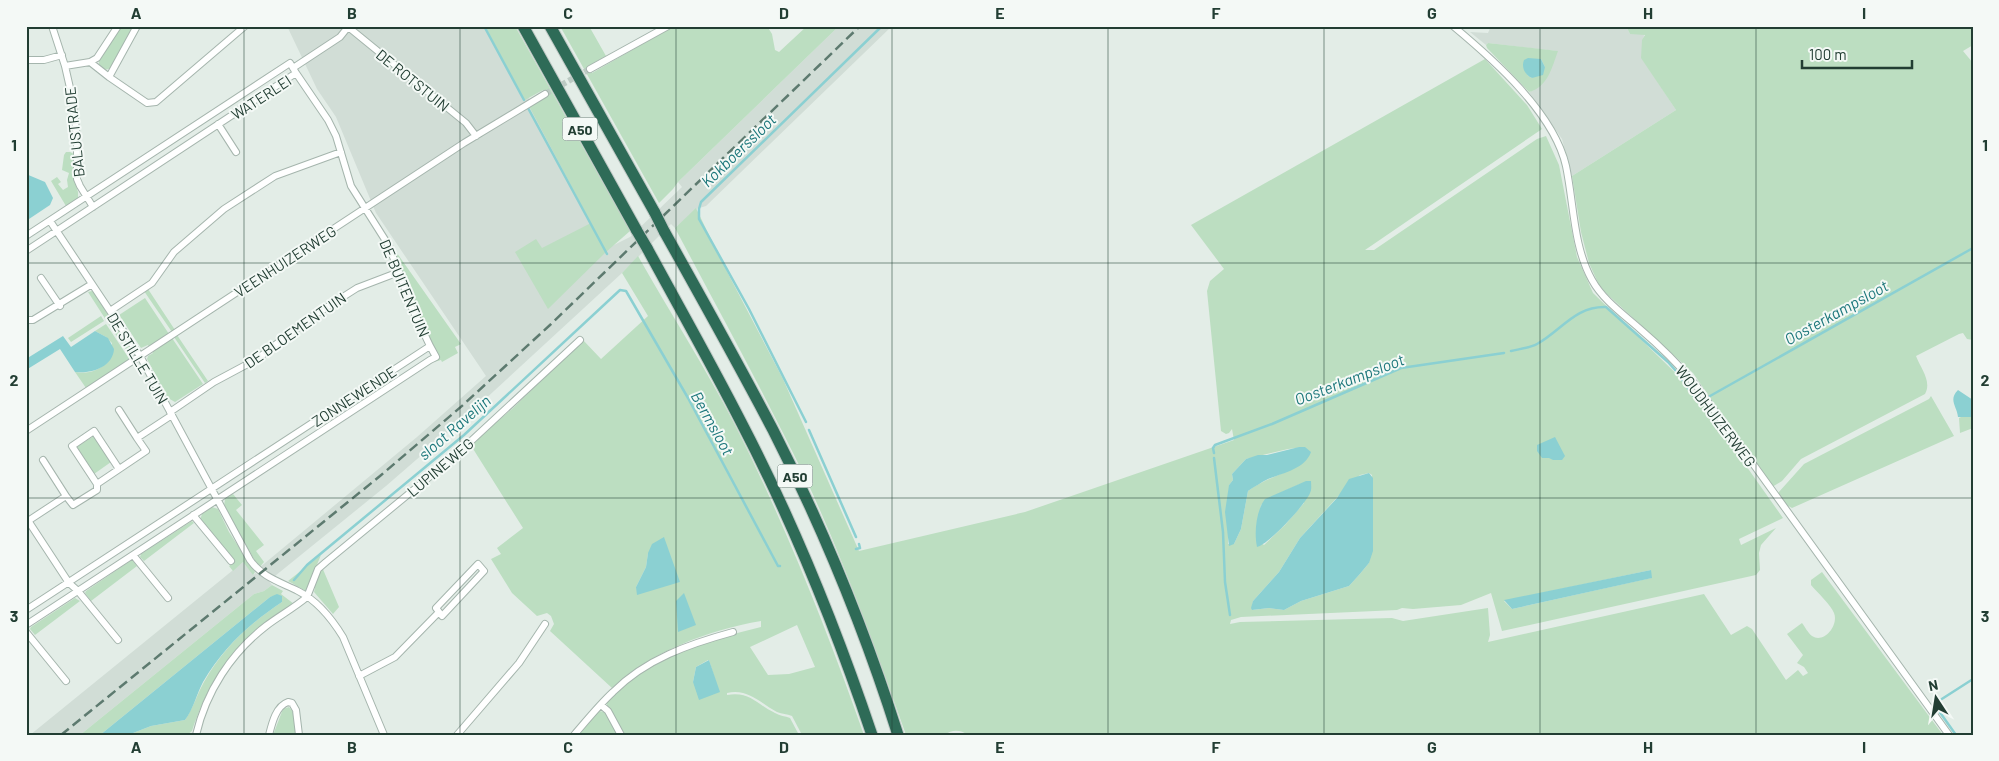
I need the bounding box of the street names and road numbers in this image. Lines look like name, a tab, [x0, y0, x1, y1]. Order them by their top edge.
street label: DE ROTSTUIN	[373, 45, 453, 115]
street label: WATERLEI	[228, 71, 294, 123]
street label: BALUSTRADE	[60, 86, 88, 178]
road number: A50	[562, 118, 598, 140]
street label: VEENHUIZERWEG	[231, 221, 339, 301]
street label: DE BUITENTUIN	[376, 236, 434, 340]
street label: DE BLOEMENTUIN	[241, 288, 349, 372]
street label: DE STILLE TUIN	[104, 309, 172, 407]
street label: ZONNEWENDE	[308, 362, 400, 430]
street label: WOUDHUIZERWEG	[1672, 362, 1760, 470]
street label: LUPINEWEG	[403, 434, 477, 500]
road number: A50	[778, 464, 812, 488]

